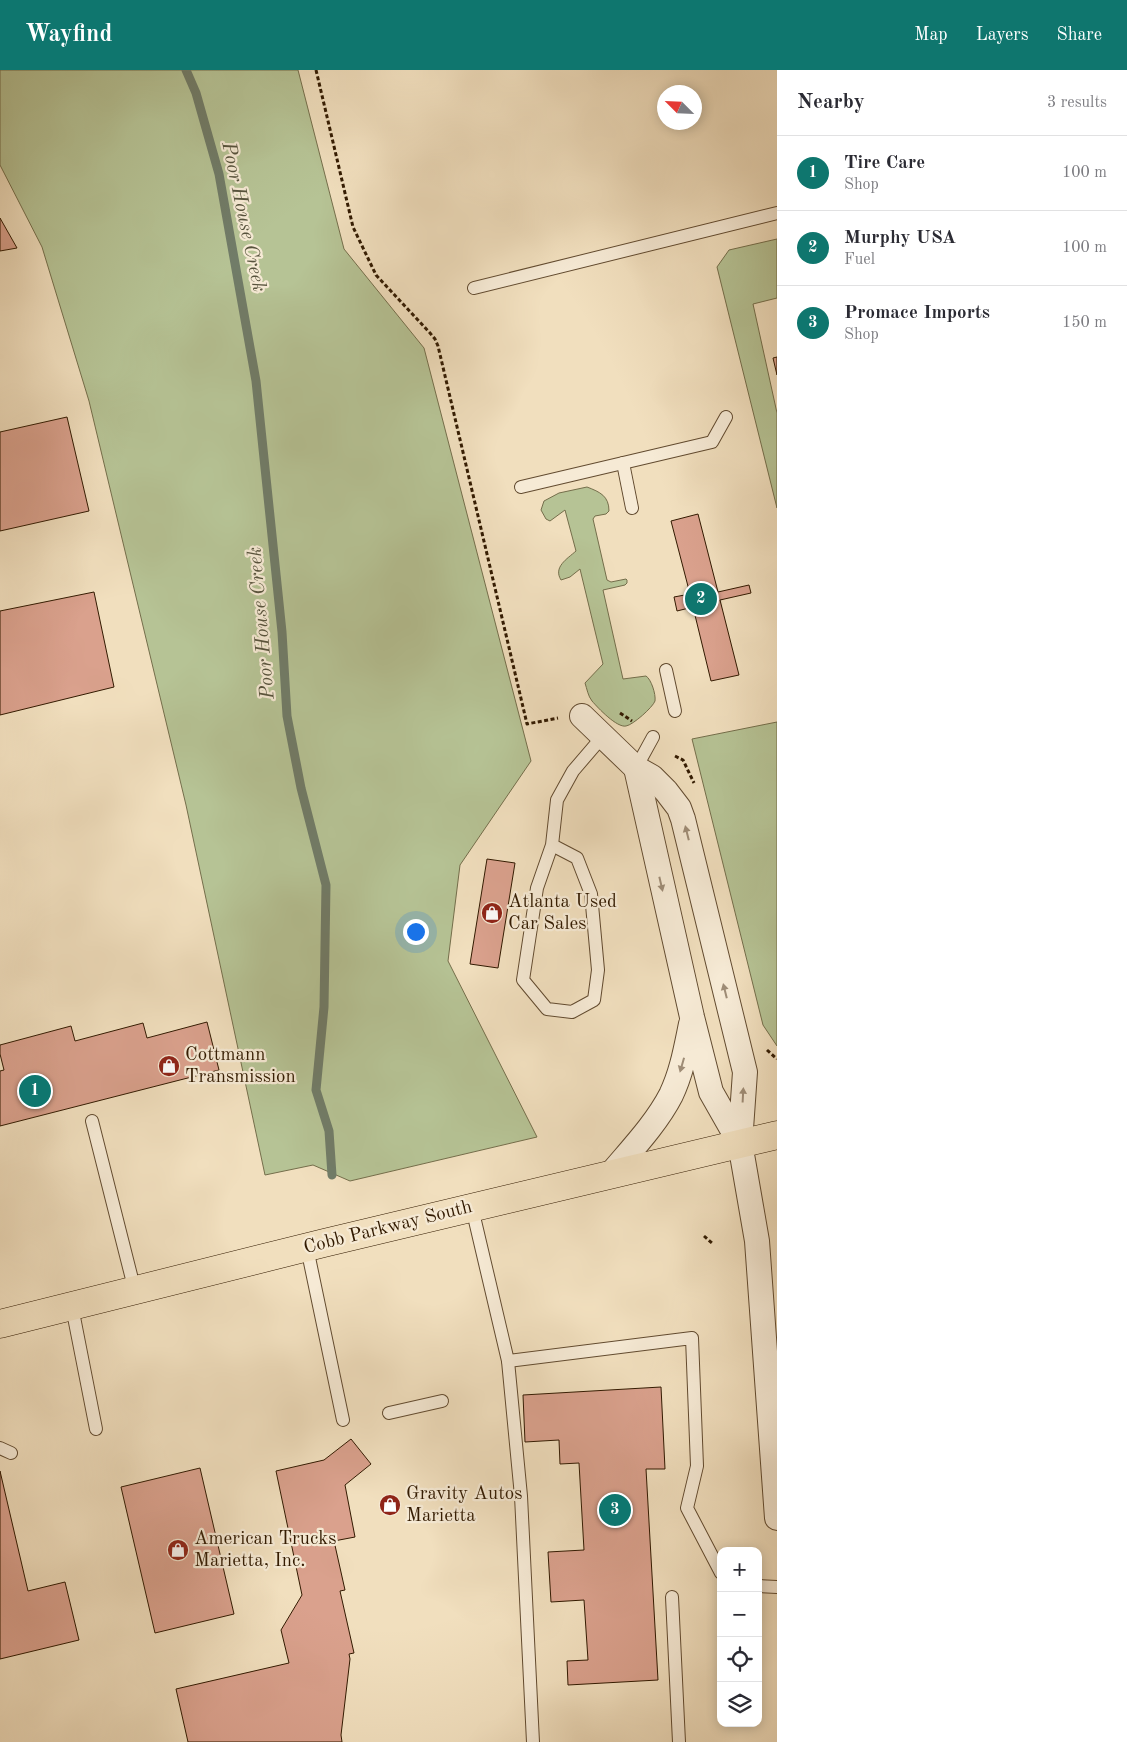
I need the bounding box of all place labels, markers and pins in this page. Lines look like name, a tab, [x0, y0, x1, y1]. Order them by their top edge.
pin: 2	[685, 580, 717, 618]
place label: Atlanta Used Car Sales	[508, 893, 617, 934]
shop icon: Atlanta Used Car Sales	[480, 901, 504, 925]
place label: Cottmann Transmission	[185, 1046, 296, 1087]
shop icon: Cottmann Transmission	[157, 1054, 181, 1078]
pin: 1	[19, 1072, 51, 1110]
place label: Gravity Autos Marietta	[406, 1485, 522, 1526]
pin: 3	[599, 1491, 631, 1529]
shop icon: Gravity Autos Marietta	[378, 1493, 402, 1517]
place label: American Trucks Marietta, Inc.	[194, 1530, 336, 1571]
shop icon: American Trucks Marietta, Inc.	[166, 1538, 190, 1562]

